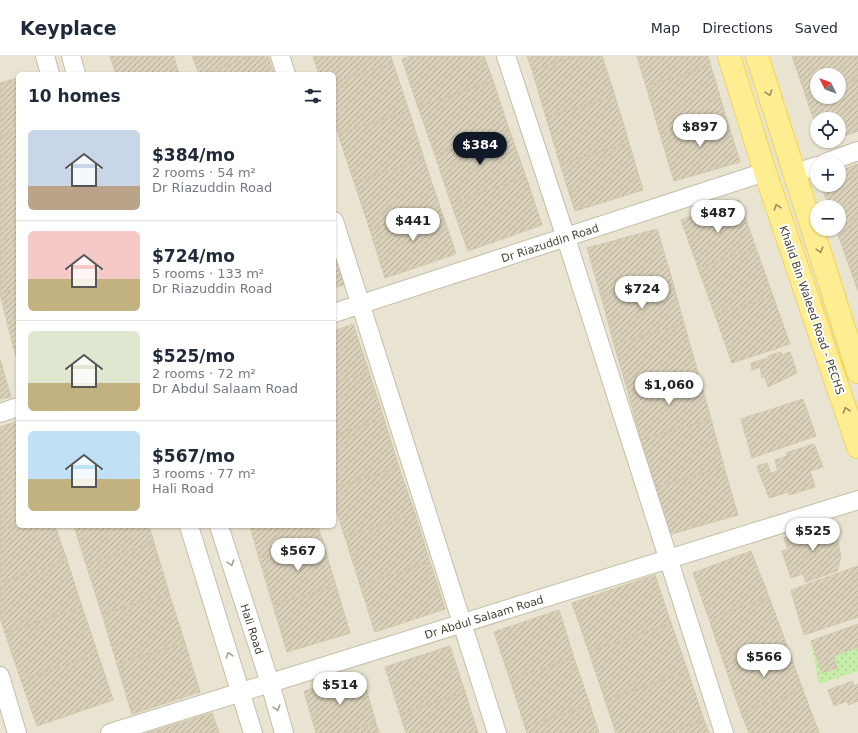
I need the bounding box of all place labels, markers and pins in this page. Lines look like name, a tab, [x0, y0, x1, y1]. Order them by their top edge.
pin: $897	[676, 114, 724, 148]
pin: $384	[456, 132, 504, 166]
pin: $487	[694, 200, 742, 234]
pin: $441	[389, 208, 437, 242]
pin: $724	[618, 276, 666, 310]
pin: $1,060	[636, 372, 702, 406]
pin: $525	[789, 518, 837, 552]
pin: $567	[274, 538, 322, 572]
pin: $566	[740, 644, 788, 678]
pin: $514	[316, 672, 364, 706]

